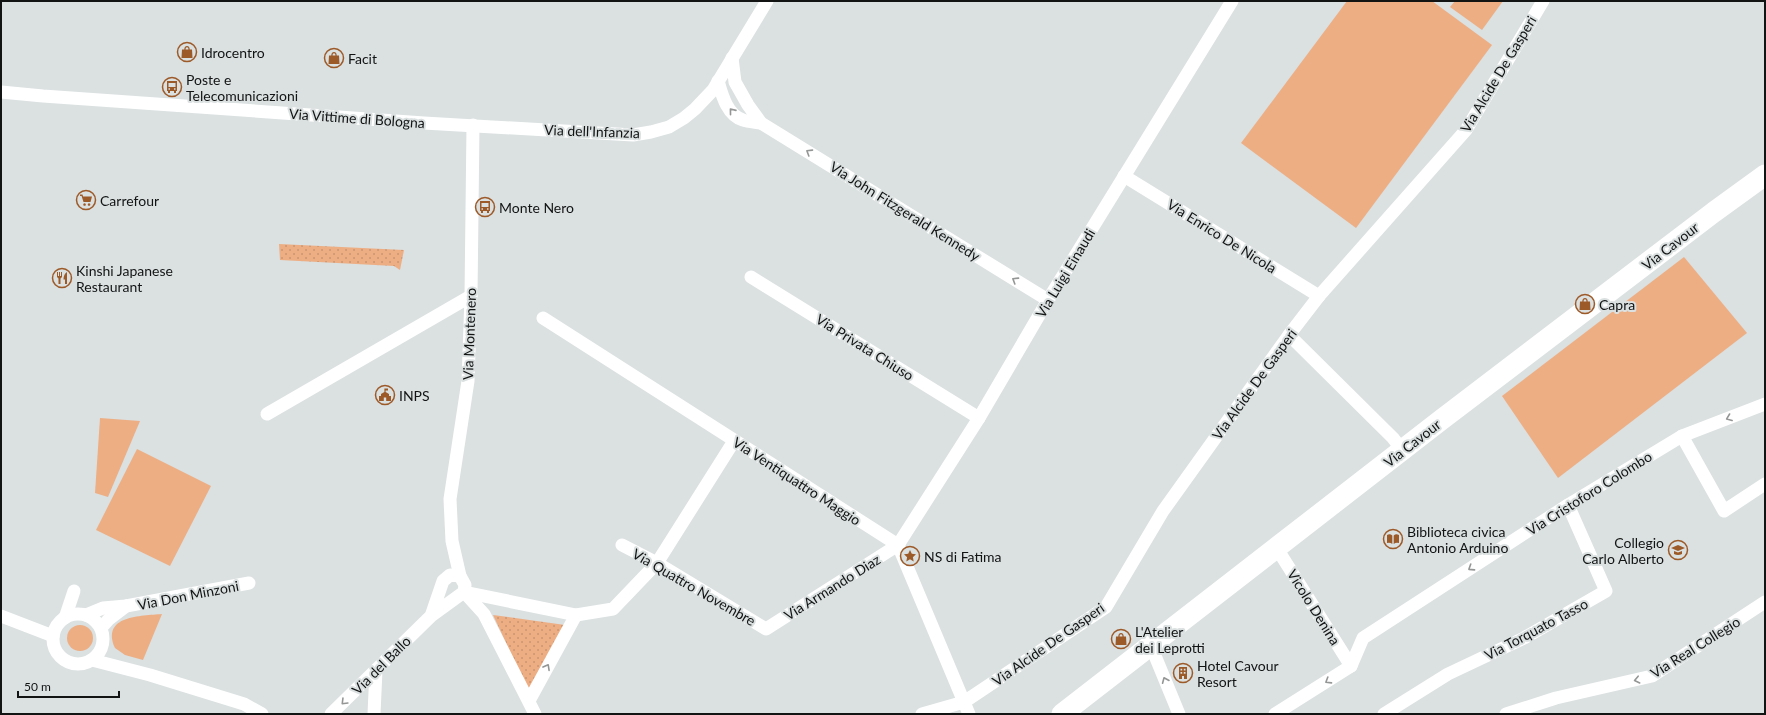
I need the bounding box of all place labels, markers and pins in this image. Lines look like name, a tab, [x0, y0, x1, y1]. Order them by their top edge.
shop icon: Idrocentro	[176, 41, 198, 63]
place label: Idrocentro	[201, 44, 265, 61]
shop icon: Facit	[323, 47, 345, 69]
place label: Facit	[348, 50, 377, 67]
place label: Poste e Telecomunicazioni	[186, 71, 298, 104]
bus stop icon: Poste e Telecomunicazioni	[161, 76, 183, 98]
supermarket icon: Carrefour	[75, 189, 97, 211]
place label: Carrefour	[100, 192, 159, 209]
bus stop icon: Monte Nero	[474, 196, 496, 218]
place label: Monte Nero	[499, 199, 574, 216]
place label: Kinshi Japanese Restaurant	[76, 262, 173, 295]
restaurant icon: Kinshi Japanese Restaurant	[51, 267, 73, 289]
shop icon: Capra	[1574, 293, 1596, 315]
place label: Capra	[1599, 296, 1635, 313]
public building icon: INPS	[374, 384, 396, 406]
place label: INPS	[399, 387, 430, 404]
place label: Biblioteca civica Antonio Arduino	[1407, 523, 1508, 556]
library icon: Biblioteca civica Antonio Arduino	[1382, 528, 1404, 550]
place label: Collegio Carlo Alberto	[1582, 534, 1664, 567]
school or university icon: Collegio Carlo Alberto	[1667, 539, 1689, 561]
place icon: NS di Fatima	[899, 545, 921, 567]
place label: NS di Fatima	[924, 548, 1002, 565]
place label: L'Atelier dei Leprotti	[1135, 623, 1205, 656]
shop icon: L'Atelier dei Leprotti	[1110, 628, 1132, 650]
place label: Hotel Cavour Resort	[1197, 657, 1279, 690]
building icon: Hotel Cavour Resort	[1172, 662, 1194, 684]

